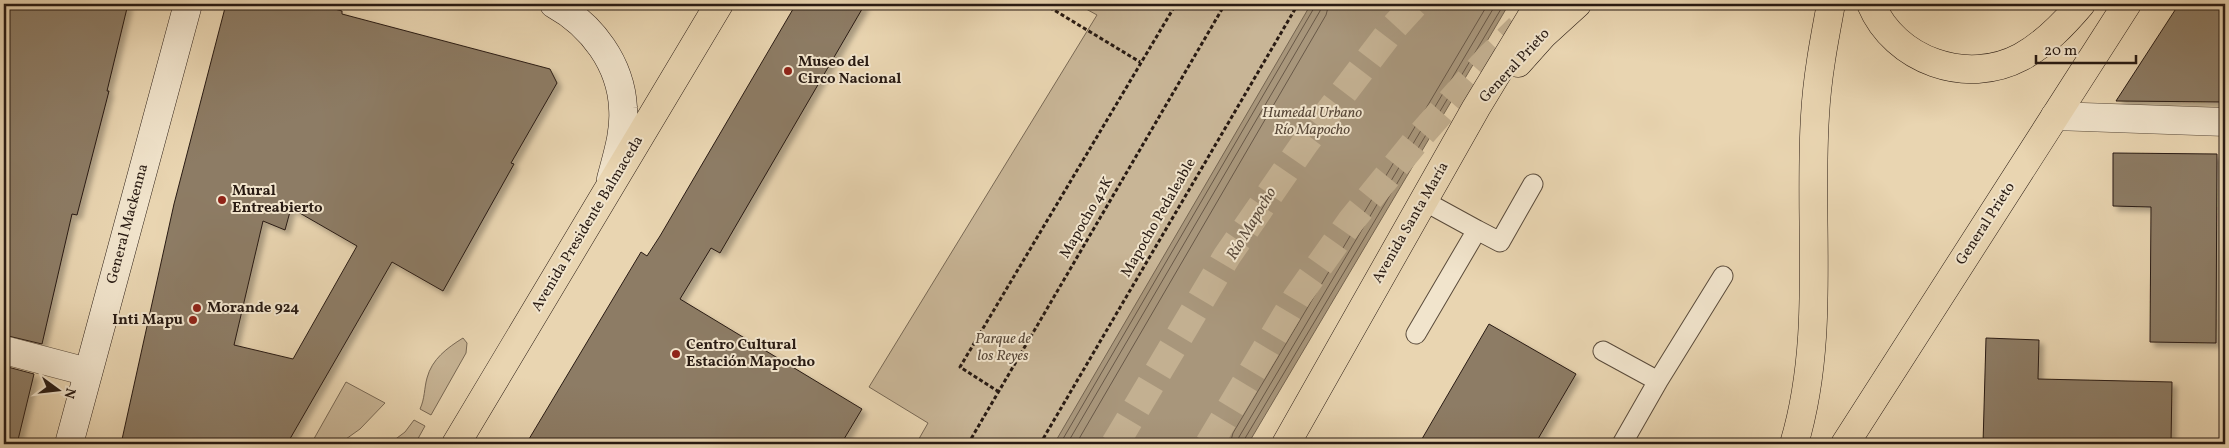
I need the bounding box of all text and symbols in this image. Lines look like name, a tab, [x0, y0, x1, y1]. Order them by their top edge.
street label: General Prieto	[1475, 24, 1555, 108]
scale bar	[2036, 32, 2136, 64]
text: 20 m	[2044, 41, 2077, 62]
place label: Museo del Circo Nacional	[798, 52, 901, 90]
marker: Museo del Circo Nacional	[782, 65, 794, 77]
park label: Humedal Urbano Río Mapocho	[1262, 103, 1362, 141]
street label: Avenida Presidente Balmaceda	[527, 132, 649, 316]
street label: Mapocho Pedaleable	[1116, 155, 1202, 281]
street label: Avenida Santa María	[1368, 158, 1454, 288]
street label: General Mackenna	[102, 162, 154, 286]
street label: Mapocho 42K	[1055, 173, 1119, 263]
street label: General Prieto	[1951, 178, 2021, 270]
place label: Mural Entreabierto	[232, 181, 323, 219]
water label: Río Mapocho	[1222, 183, 1283, 264]
marker: Mural Entreabierto	[216, 194, 228, 206]
place label: Morande 924	[207, 298, 299, 319]
marker: Morande 924	[191, 302, 203, 314]
place label: Inti Mapu	[112, 310, 183, 331]
marker: Inti Mapu	[187, 314, 199, 326]
park label: Parque de los Reyes	[975, 329, 1032, 367]
place label: Centro Cultural Estación Mapocho	[686, 335, 815, 373]
marker: Centro Cultural Estación Mapocho	[670, 348, 682, 360]
north arrow	[32, 366, 82, 416]
text: N	[59, 386, 80, 400]

